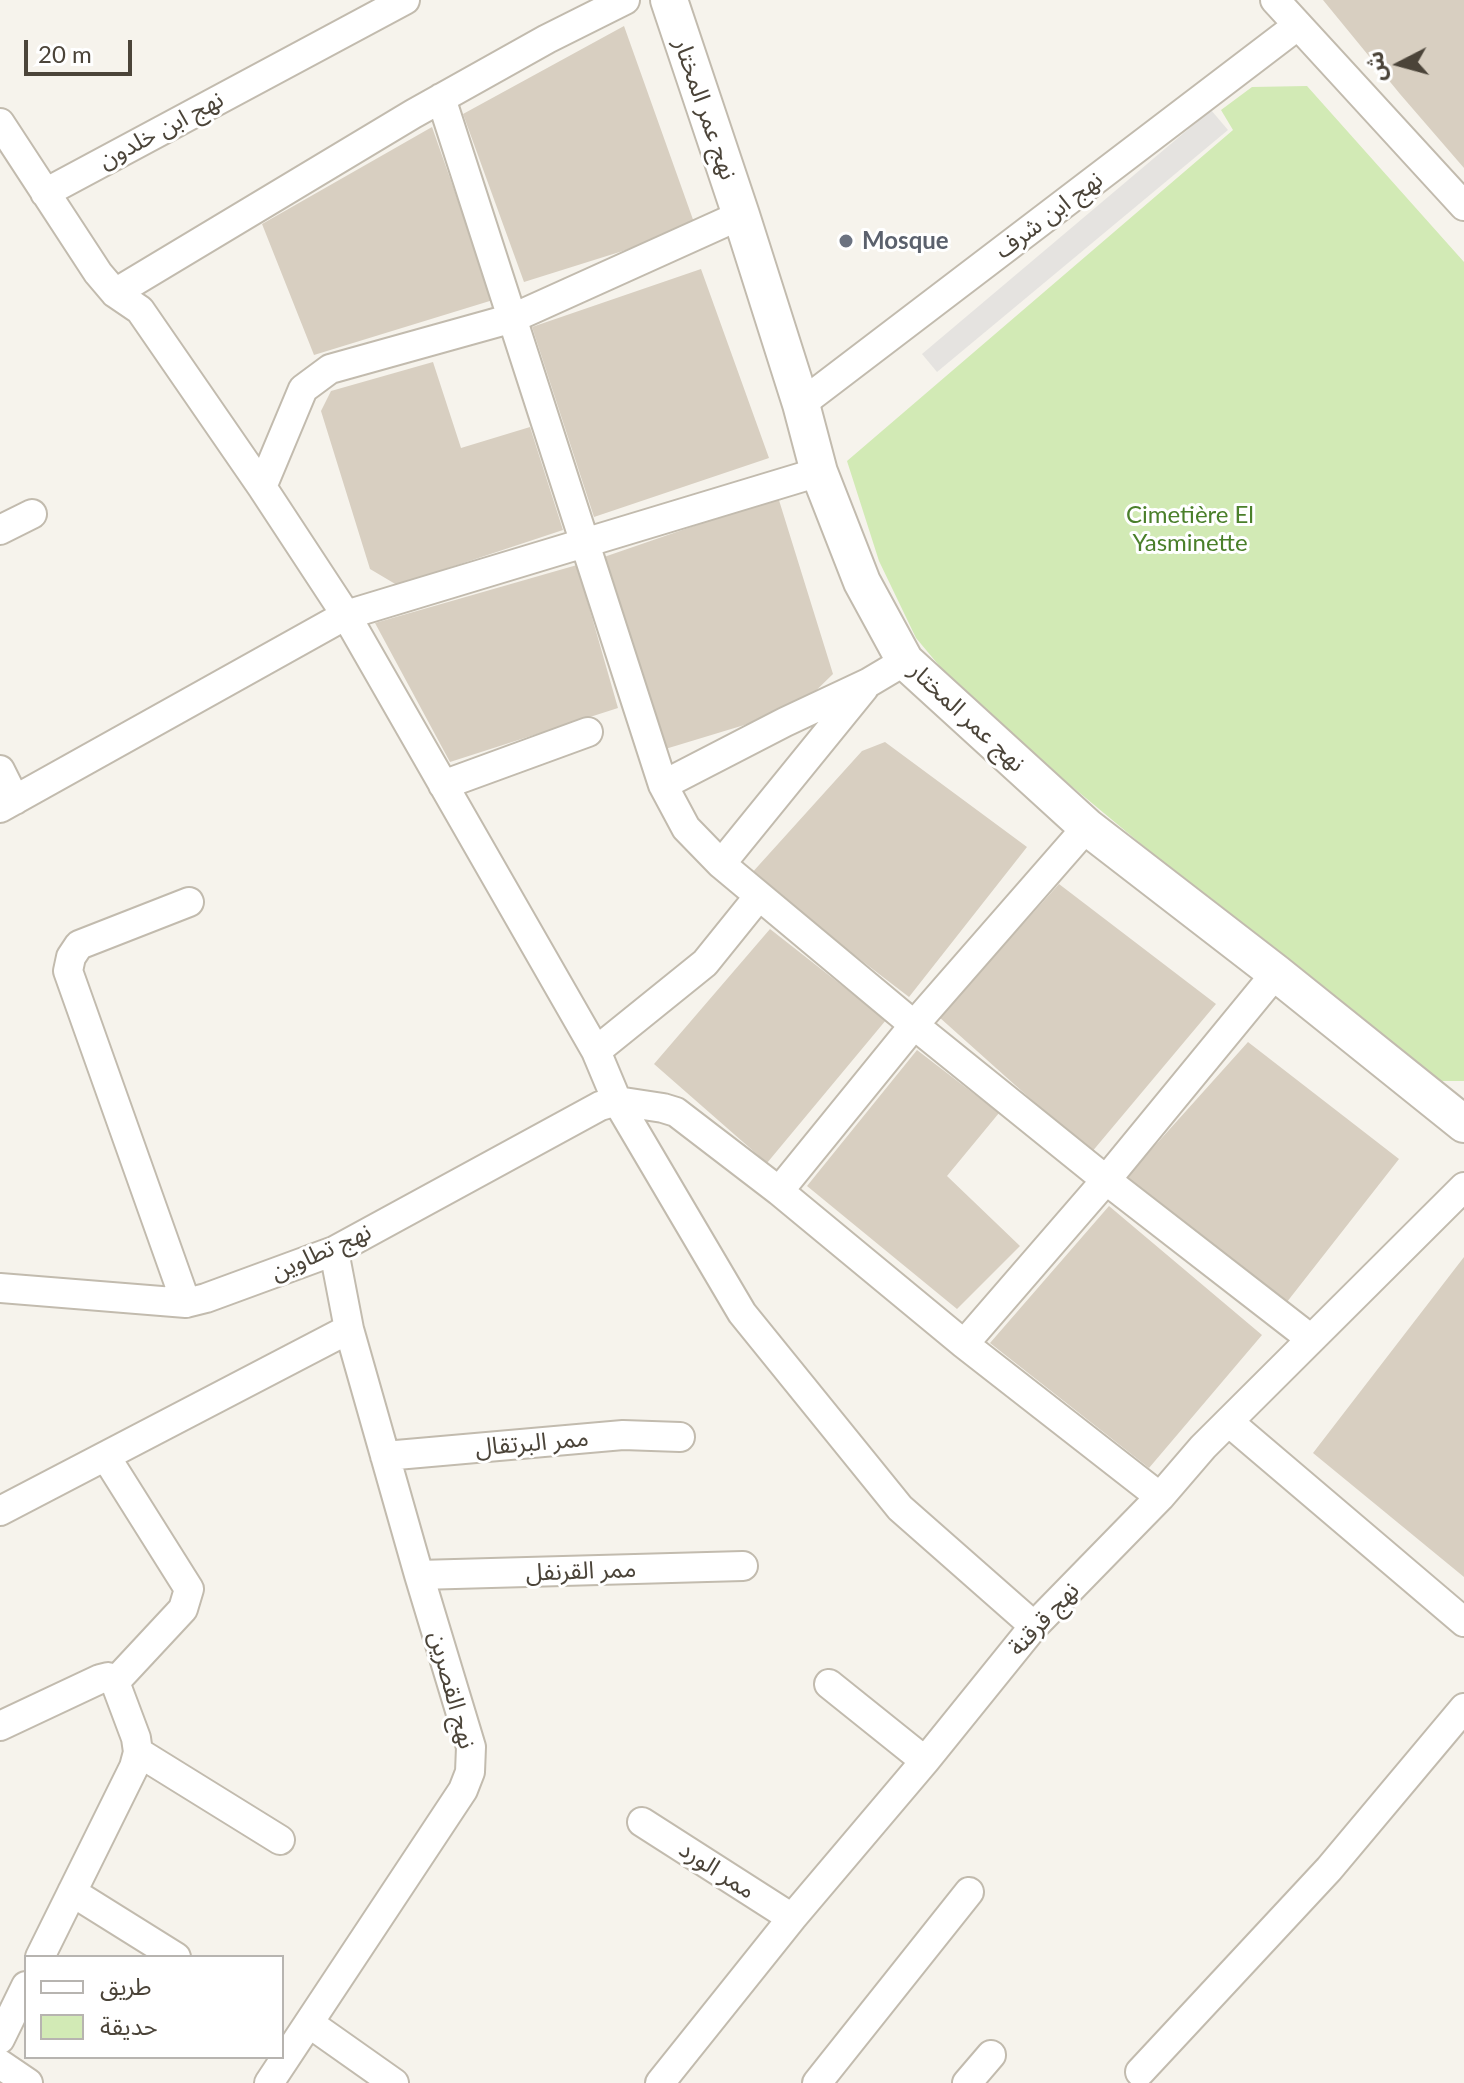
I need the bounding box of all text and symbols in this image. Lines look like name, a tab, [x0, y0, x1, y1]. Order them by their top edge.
scale bar	[28, 24, 136, 74]
north arrow	[1360, 24, 1440, 104]
street label: نهج عمر المختار	[667, 34, 743, 184]
text: 20 m	[38, 39, 92, 68]
text: ش	[1361, 50, 1391, 83]
street label: نهج ابن خلدون	[94, 85, 228, 175]
street label: نهج ابن شرف	[989, 165, 1109, 265]
place label: Mosque	[862, 227, 949, 255]
marker: Mosque	[837, 232, 855, 250]
park label: Cimetière El Yasminette	[1126, 501, 1254, 557]
street label: نهج عمر المختار	[903, 656, 1031, 778]
street label: نهج تطاوين	[266, 1217, 376, 1287]
street label: ممر البرتقال	[474, 1424, 590, 1462]
street label: ممر القرنفل	[525, 1555, 637, 1587]
street label: نهج قرقنة	[1003, 1576, 1085, 1662]
street label: نهج القصرين	[423, 1628, 481, 1752]
street label: ممر الورد	[674, 1835, 760, 1905]
legend	[24, 1955, 284, 2059]
text: طريق	[100, 1971, 152, 2000]
text: حديقة	[100, 2011, 158, 2040]

